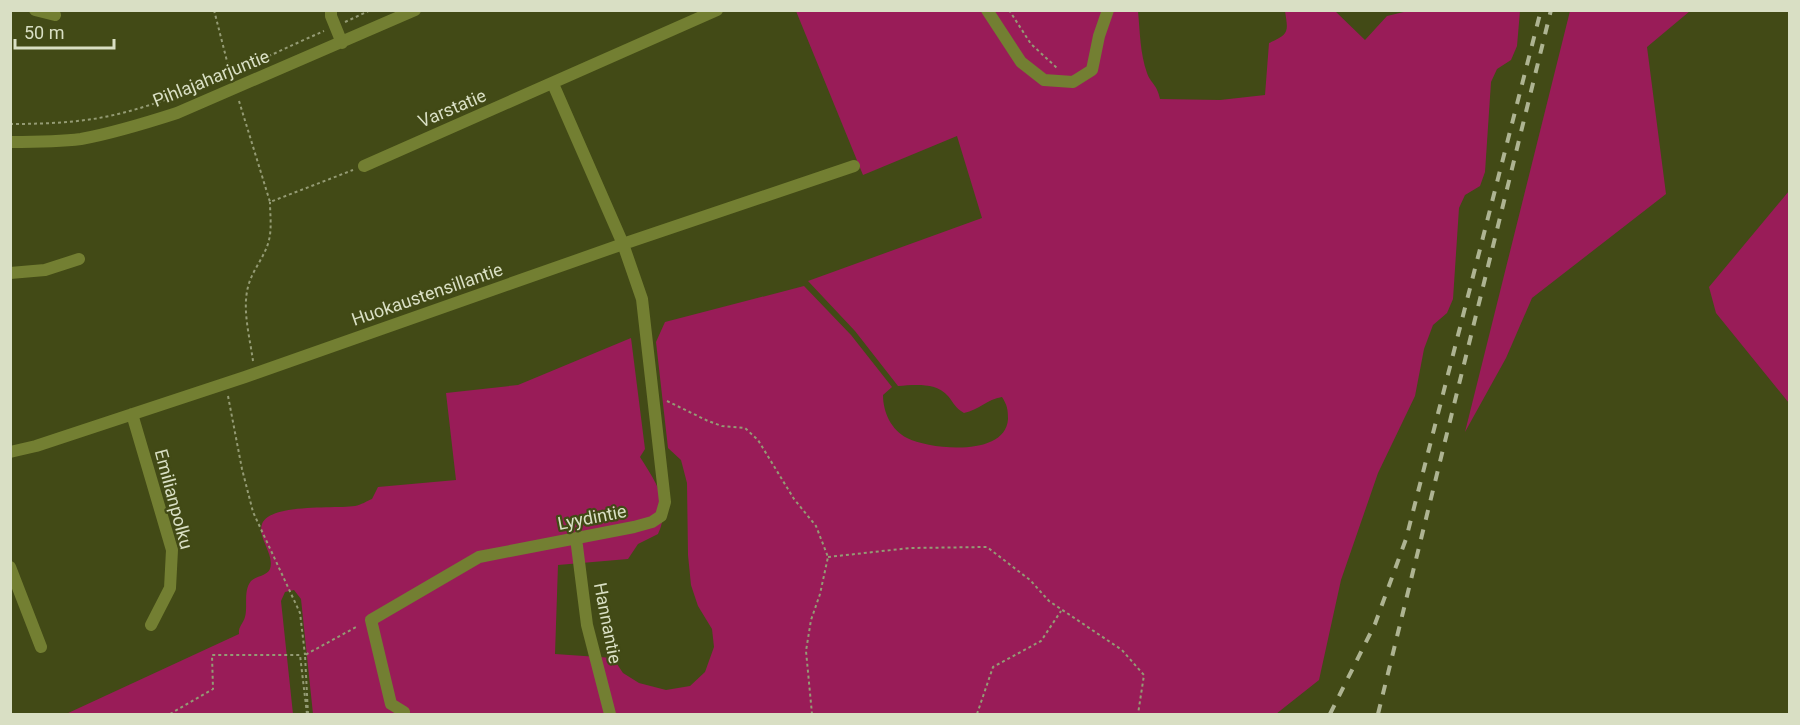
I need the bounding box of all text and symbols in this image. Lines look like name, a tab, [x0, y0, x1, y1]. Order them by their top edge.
scale bar	[15, 12, 114, 50]
text: 50 m	[24, 22, 64, 43]
street label: Pihlajaharjuntie	[150, 45, 272, 111]
street label: Varstatie	[415, 84, 489, 132]
street label: Huokaustensillantie	[349, 258, 505, 330]
street label: Emilianpolku	[151, 447, 197, 551]
street label: Lyydintie	[556, 500, 628, 534]
street label: Hannantie	[590, 581, 626, 665]

